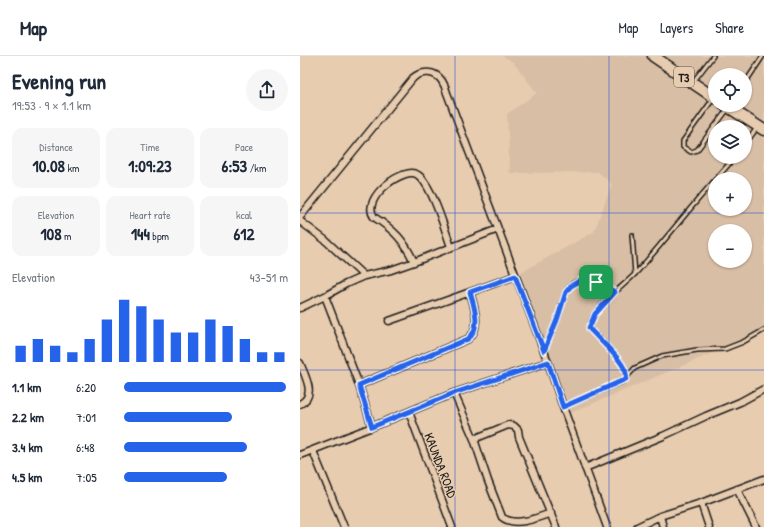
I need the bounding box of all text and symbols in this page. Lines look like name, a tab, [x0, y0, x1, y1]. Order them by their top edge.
text: Map	[20, 15, 47, 41]
text: Map	[618, 18, 638, 37]
text: Layers	[660, 18, 693, 37]
text: Share	[715, 18, 744, 37]
text: Evening run	[12, 66, 106, 96]
road number: T3	[674, 67, 694, 87]
map controls	[708, 68, 752, 268]
button: locate	[708, 68, 752, 112]
button: share	[246, 69, 288, 111]
text: 19:53 · 9 × 1.1 km	[12, 96, 91, 114]
button: layers	[708, 120, 752, 164]
text: Distance	[39, 140, 73, 154]
text: Time	[140, 140, 160, 154]
text: Pace	[235, 140, 253, 154]
text: 10.08	[33, 154, 65, 177]
text: 1:09:23	[128, 154, 172, 177]
text: 6:53	[222, 154, 247, 177]
text: km	[65, 161, 79, 175]
text: /km	[247, 161, 266, 175]
button: +	[708, 172, 752, 216]
text: Elevation	[38, 208, 74, 222]
text: Heart rate	[129, 208, 171, 222]
text: kcal	[236, 208, 252, 222]
text: 108	[40, 222, 62, 245]
text: 144	[131, 222, 150, 245]
text: 612	[234, 222, 254, 245]
button: −	[708, 224, 752, 268]
text: m	[62, 229, 72, 243]
text: bpm	[150, 229, 169, 243]
pin	[579, 265, 613, 299]
text: Elevation	[12, 268, 55, 286]
text: 43–51 m	[250, 268, 288, 286]
icon: arrive	[585, 271, 607, 293]
text: 1.1 km	[12, 378, 41, 396]
text: 6:20	[76, 378, 96, 396]
text: 2.2 km	[12, 408, 44, 426]
text: 7:01	[76, 408, 96, 426]
street label: KAUNDA ROAD	[420, 430, 462, 501]
text: 3.4 km	[12, 438, 43, 456]
text: 6:48	[76, 438, 95, 456]
text: 4.5 km	[12, 468, 42, 486]
text: 7:05	[76, 468, 97, 486]

